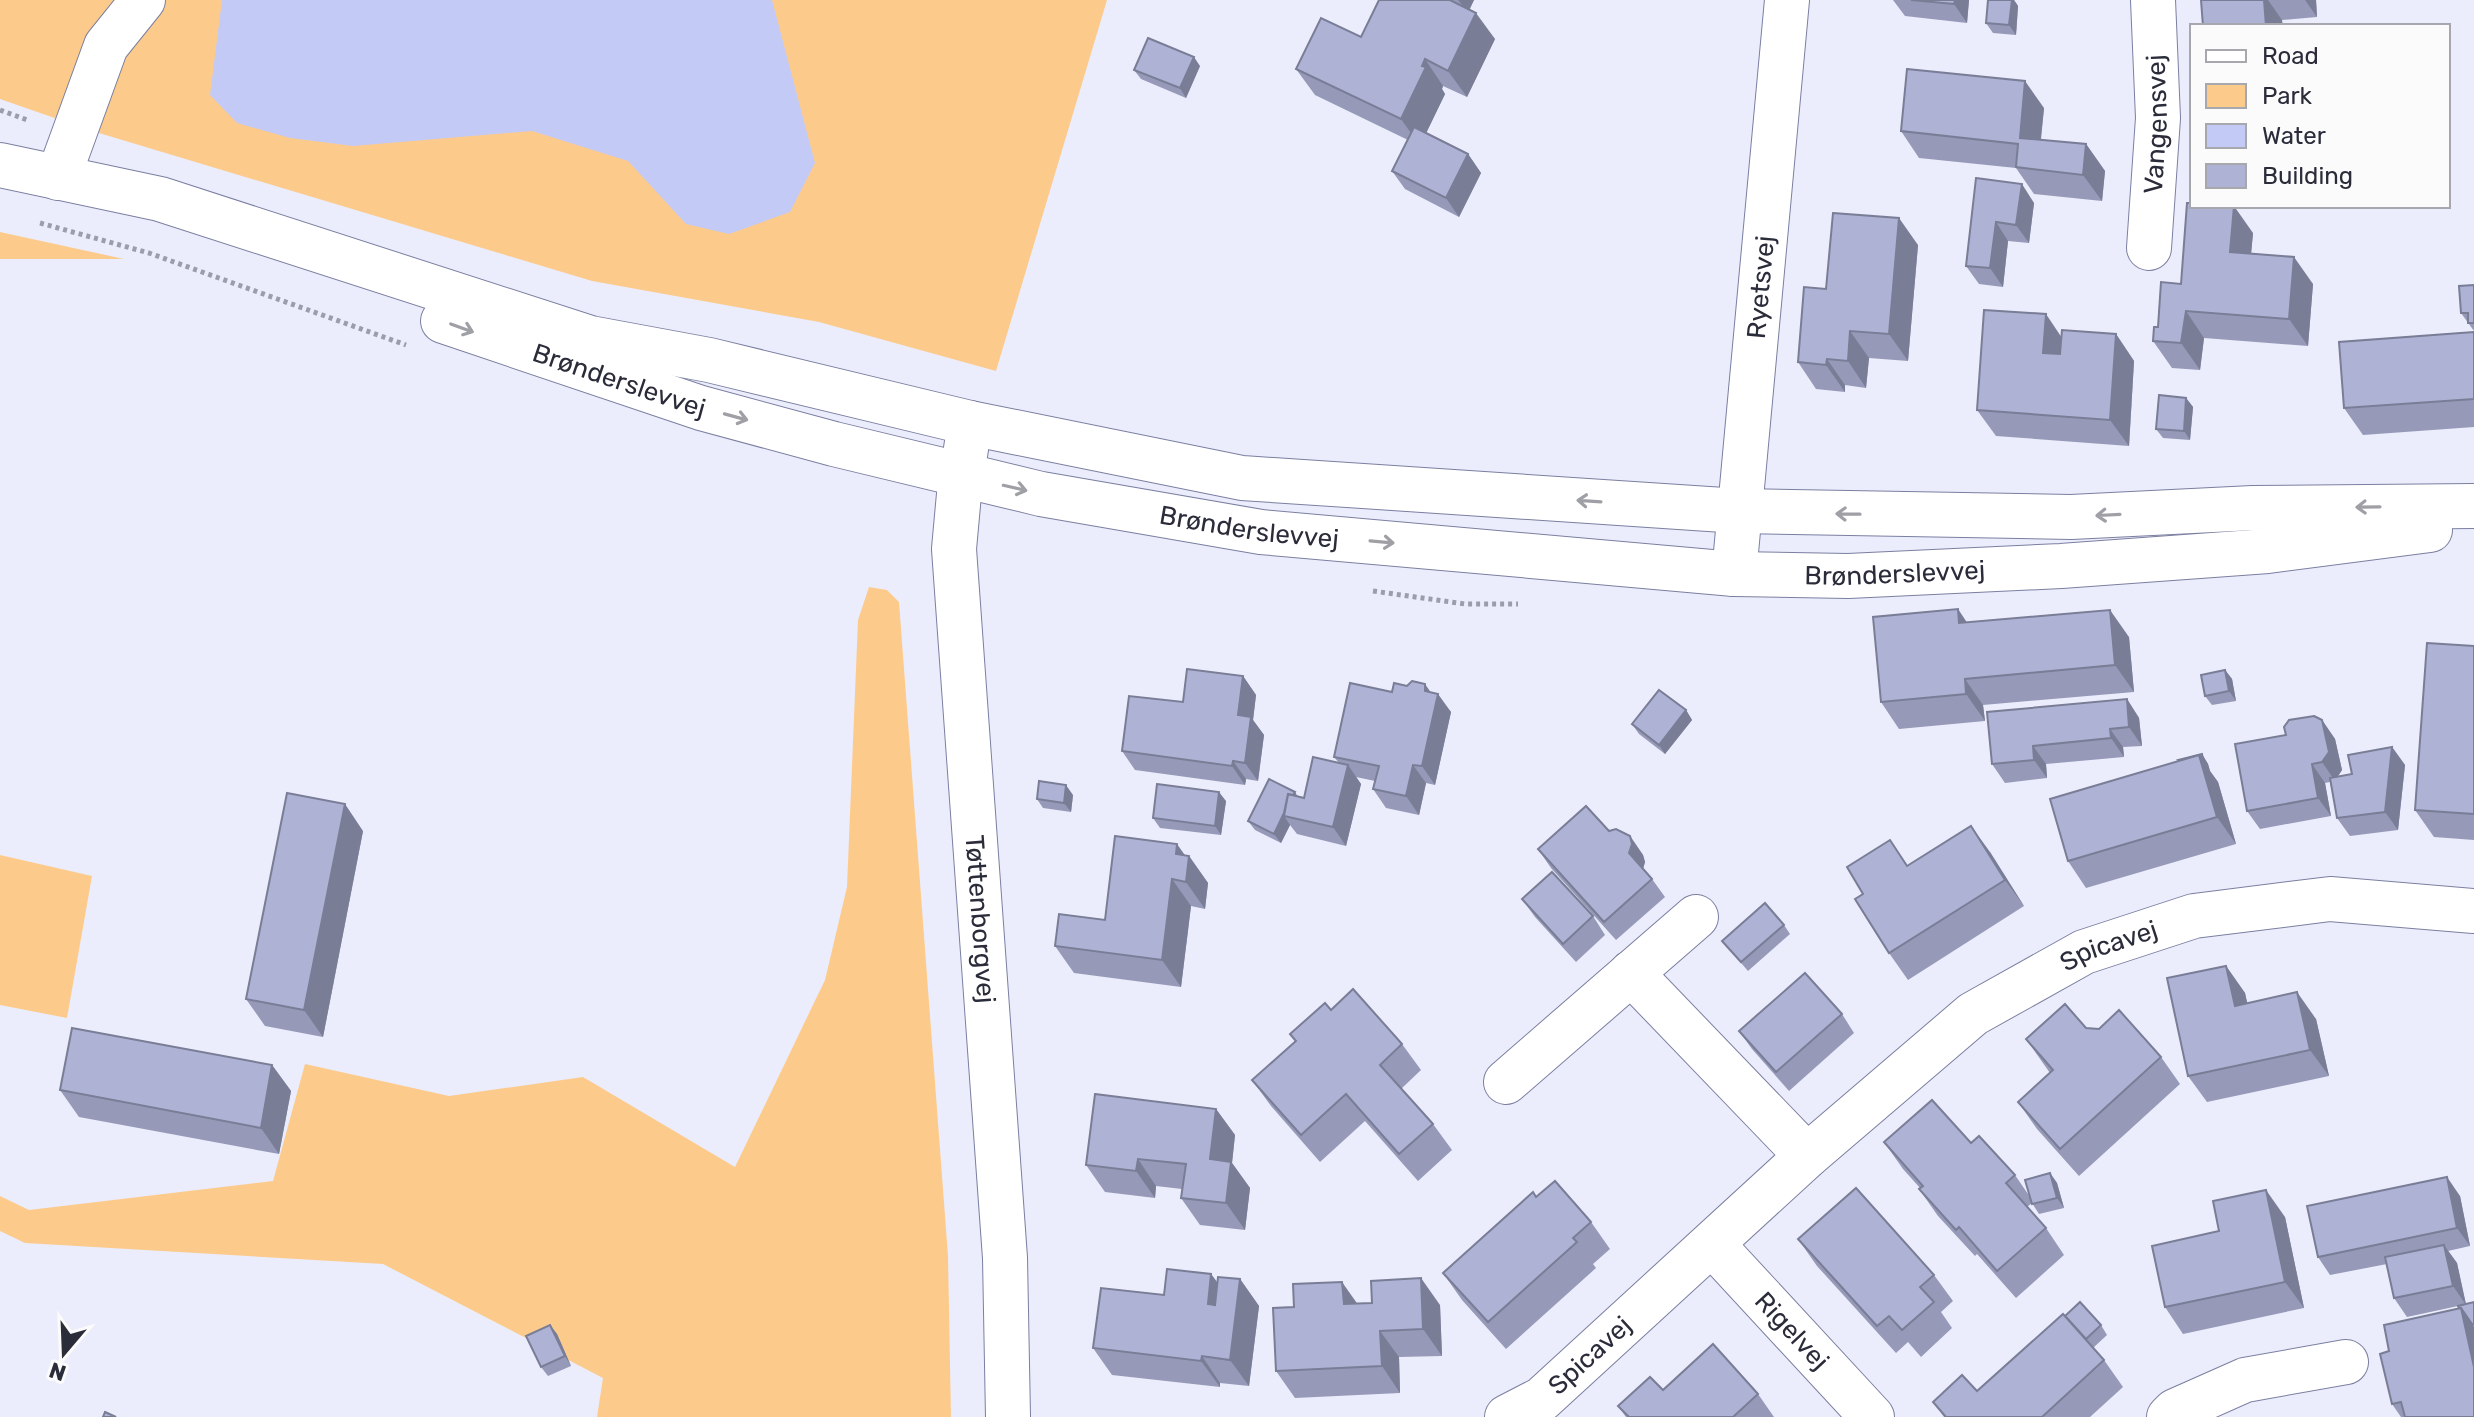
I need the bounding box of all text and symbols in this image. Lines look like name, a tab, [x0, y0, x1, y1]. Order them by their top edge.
legend	[2190, 24, 2450, 208]
text: Road	[2262, 42, 2319, 70]
street label: Vangensvej	[2137, 54, 2173, 195]
text: Park	[2262, 82, 2313, 110]
text: Water	[2262, 122, 2326, 150]
text: Building	[2262, 162, 2353, 190]
street label: Ryetsvej	[1740, 234, 1781, 340]
one-way arrow	[449, 322, 474, 336]
street label: Brønderslevvej	[529, 337, 709, 424]
one-way arrow	[722, 411, 748, 426]
one-way arrow	[1001, 481, 1027, 496]
one-way arrow	[1576, 493, 1603, 508]
street label: Brønderslevvej	[1157, 499, 1340, 554]
one-way arrow	[2355, 499, 2382, 515]
one-way arrow	[1835, 506, 1862, 521]
one-way arrow	[2095, 508, 2122, 523]
one-way arrow	[1368, 535, 1395, 550]
street label: Brønderslevvej	[1804, 554, 1986, 592]
street label: Tøttenborgvej	[959, 834, 1002, 1004]
street label: Spicavej	[2054, 914, 2161, 978]
street label: Rigelvej	[1749, 1285, 1836, 1376]
street label: Spicavej	[1542, 1310, 1638, 1401]
north arrow	[24, 1313, 104, 1393]
text: N	[46, 1356, 70, 1387]

